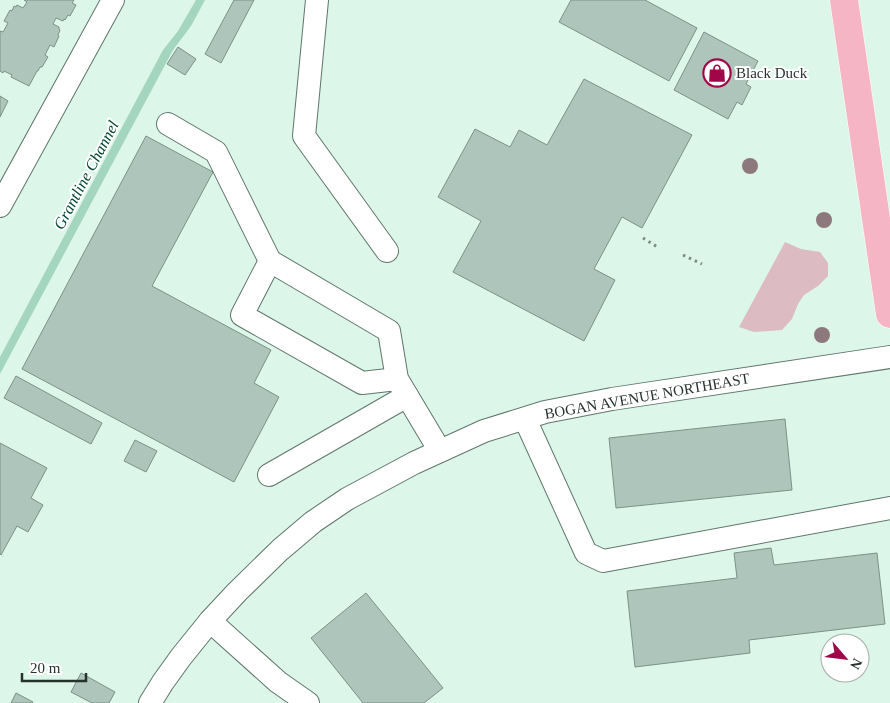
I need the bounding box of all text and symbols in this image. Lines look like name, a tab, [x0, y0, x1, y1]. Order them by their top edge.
shop icon: Black Duck	[702, 58, 732, 88]
place label: Black Duck	[736, 65, 808, 81]
water label: Grantline Channel	[50, 117, 122, 232]
street label: BOGAN AVENUE NORTHEAST	[543, 370, 751, 422]
north arrow	[820, 633, 870, 683]
scale bar	[22, 650, 86, 682]
text: N	[847, 656, 865, 672]
text: 20 m	[30, 660, 61, 676]

